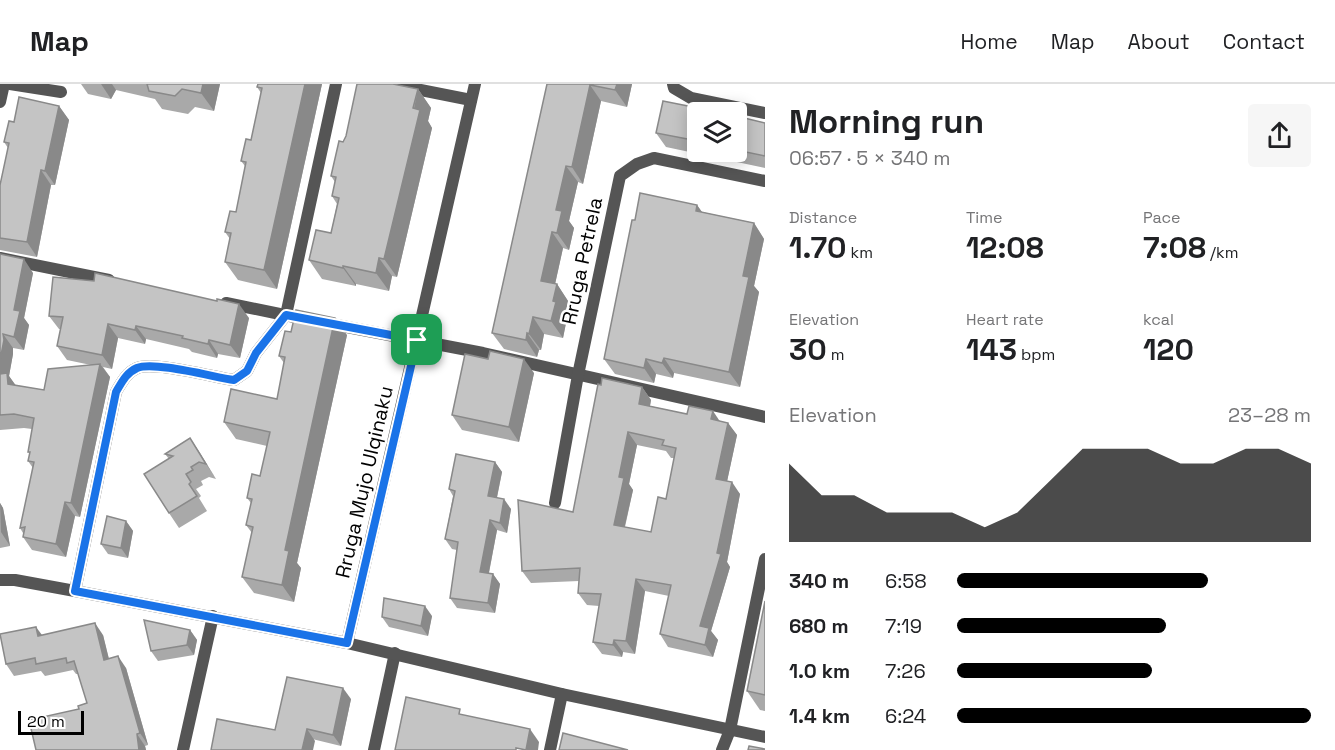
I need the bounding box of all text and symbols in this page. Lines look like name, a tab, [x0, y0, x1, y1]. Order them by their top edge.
text: Map	[30, 23, 89, 59]
text: Home	[960, 28, 1018, 55]
text: Map	[1051, 28, 1095, 55]
text: About	[1128, 28, 1190, 55]
text: Contact	[1223, 28, 1305, 55]
text: Morning run	[789, 101, 984, 143]
map controls	[687, 102, 747, 162]
button: layers	[687, 102, 747, 162]
button: share	[1248, 104, 1311, 167]
text: 06:57 · 5 × 340 m	[789, 145, 951, 171]
street label: Rruga Petrela	[556, 195, 608, 327]
text: Distance	[789, 207, 857, 228]
text: Time	[966, 207, 1002, 228]
text: Pace	[1143, 207, 1180, 228]
text: 1.70	[789, 228, 846, 267]
text: 12:08	[966, 228, 1044, 267]
text: 7:08	[1143, 228, 1206, 267]
text: km	[846, 242, 873, 263]
text: /km	[1206, 242, 1238, 263]
text: Elevation	[789, 309, 859, 330]
text: Heart rate	[966, 309, 1044, 330]
text: kcal	[1143, 309, 1174, 330]
pin	[391, 314, 442, 365]
icon: arrive	[400, 323, 433, 356]
text: 30	[789, 330, 827, 369]
text: 143	[966, 330, 1017, 369]
text: 120	[1143, 330, 1194, 369]
text: m	[827, 344, 845, 365]
text: bpm	[1017, 344, 1055, 365]
street label: Rruga Mujo Ulqinaku	[329, 383, 399, 581]
text: Elevation	[789, 402, 877, 428]
text: 23–28 m	[1228, 402, 1311, 428]
text: 340 m	[789, 568, 849, 594]
text: 6:58	[885, 568, 927, 594]
text: 680 m	[789, 613, 848, 639]
text: 7:19	[885, 613, 922, 639]
text: 1.0 km	[789, 658, 850, 684]
text: 7:26	[885, 658, 926, 684]
text: 1.4 km	[789, 703, 850, 729]
text: 6:24	[885, 703, 926, 729]
scale bar	[18, 708, 84, 736]
text: 20 m	[27, 711, 65, 732]

